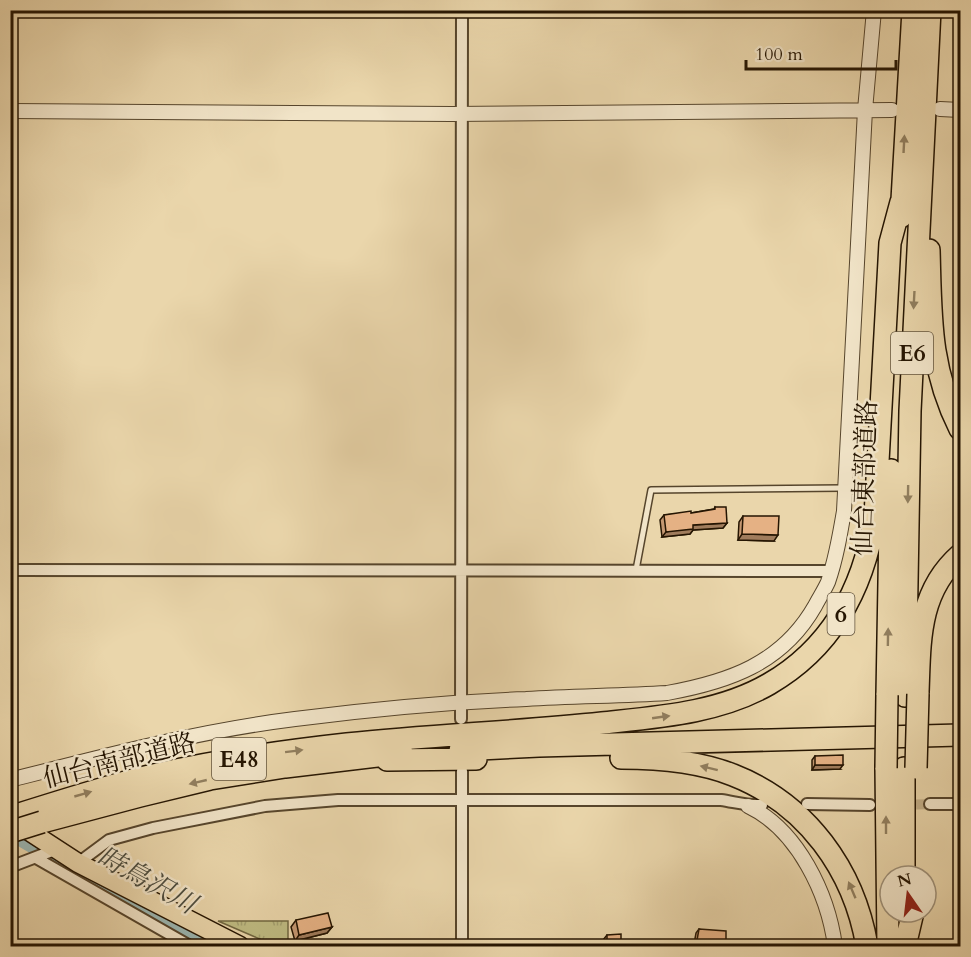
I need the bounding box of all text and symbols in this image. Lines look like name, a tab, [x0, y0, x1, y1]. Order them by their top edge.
scale bar	[746, 33, 896, 71]
text: 100 m	[755, 42, 803, 67]
one-way arrow	[900, 135, 909, 154]
one-way arrow	[910, 290, 919, 309]
road number: E6	[891, 332, 933, 374]
street label: 仙台東部道路	[844, 399, 885, 557]
one-way arrow	[903, 485, 912, 504]
road number: 6	[828, 593, 854, 635]
one-way arrow	[883, 627, 892, 646]
one-way arrow	[652, 712, 671, 721]
street label: 仙台南部道路	[39, 725, 199, 796]
road number: E48	[212, 738, 266, 780]
one-way arrow	[284, 746, 303, 756]
one-way arrow	[700, 763, 718, 773]
one-way arrow	[188, 778, 207, 788]
one-way arrow	[74, 789, 92, 798]
one-way arrow	[881, 816, 891, 835]
water label: 時鳥沢川	[91, 838, 206, 924]
north arrow	[878, 864, 938, 924]
text: N	[895, 868, 914, 893]
one-way arrow	[847, 882, 856, 899]

